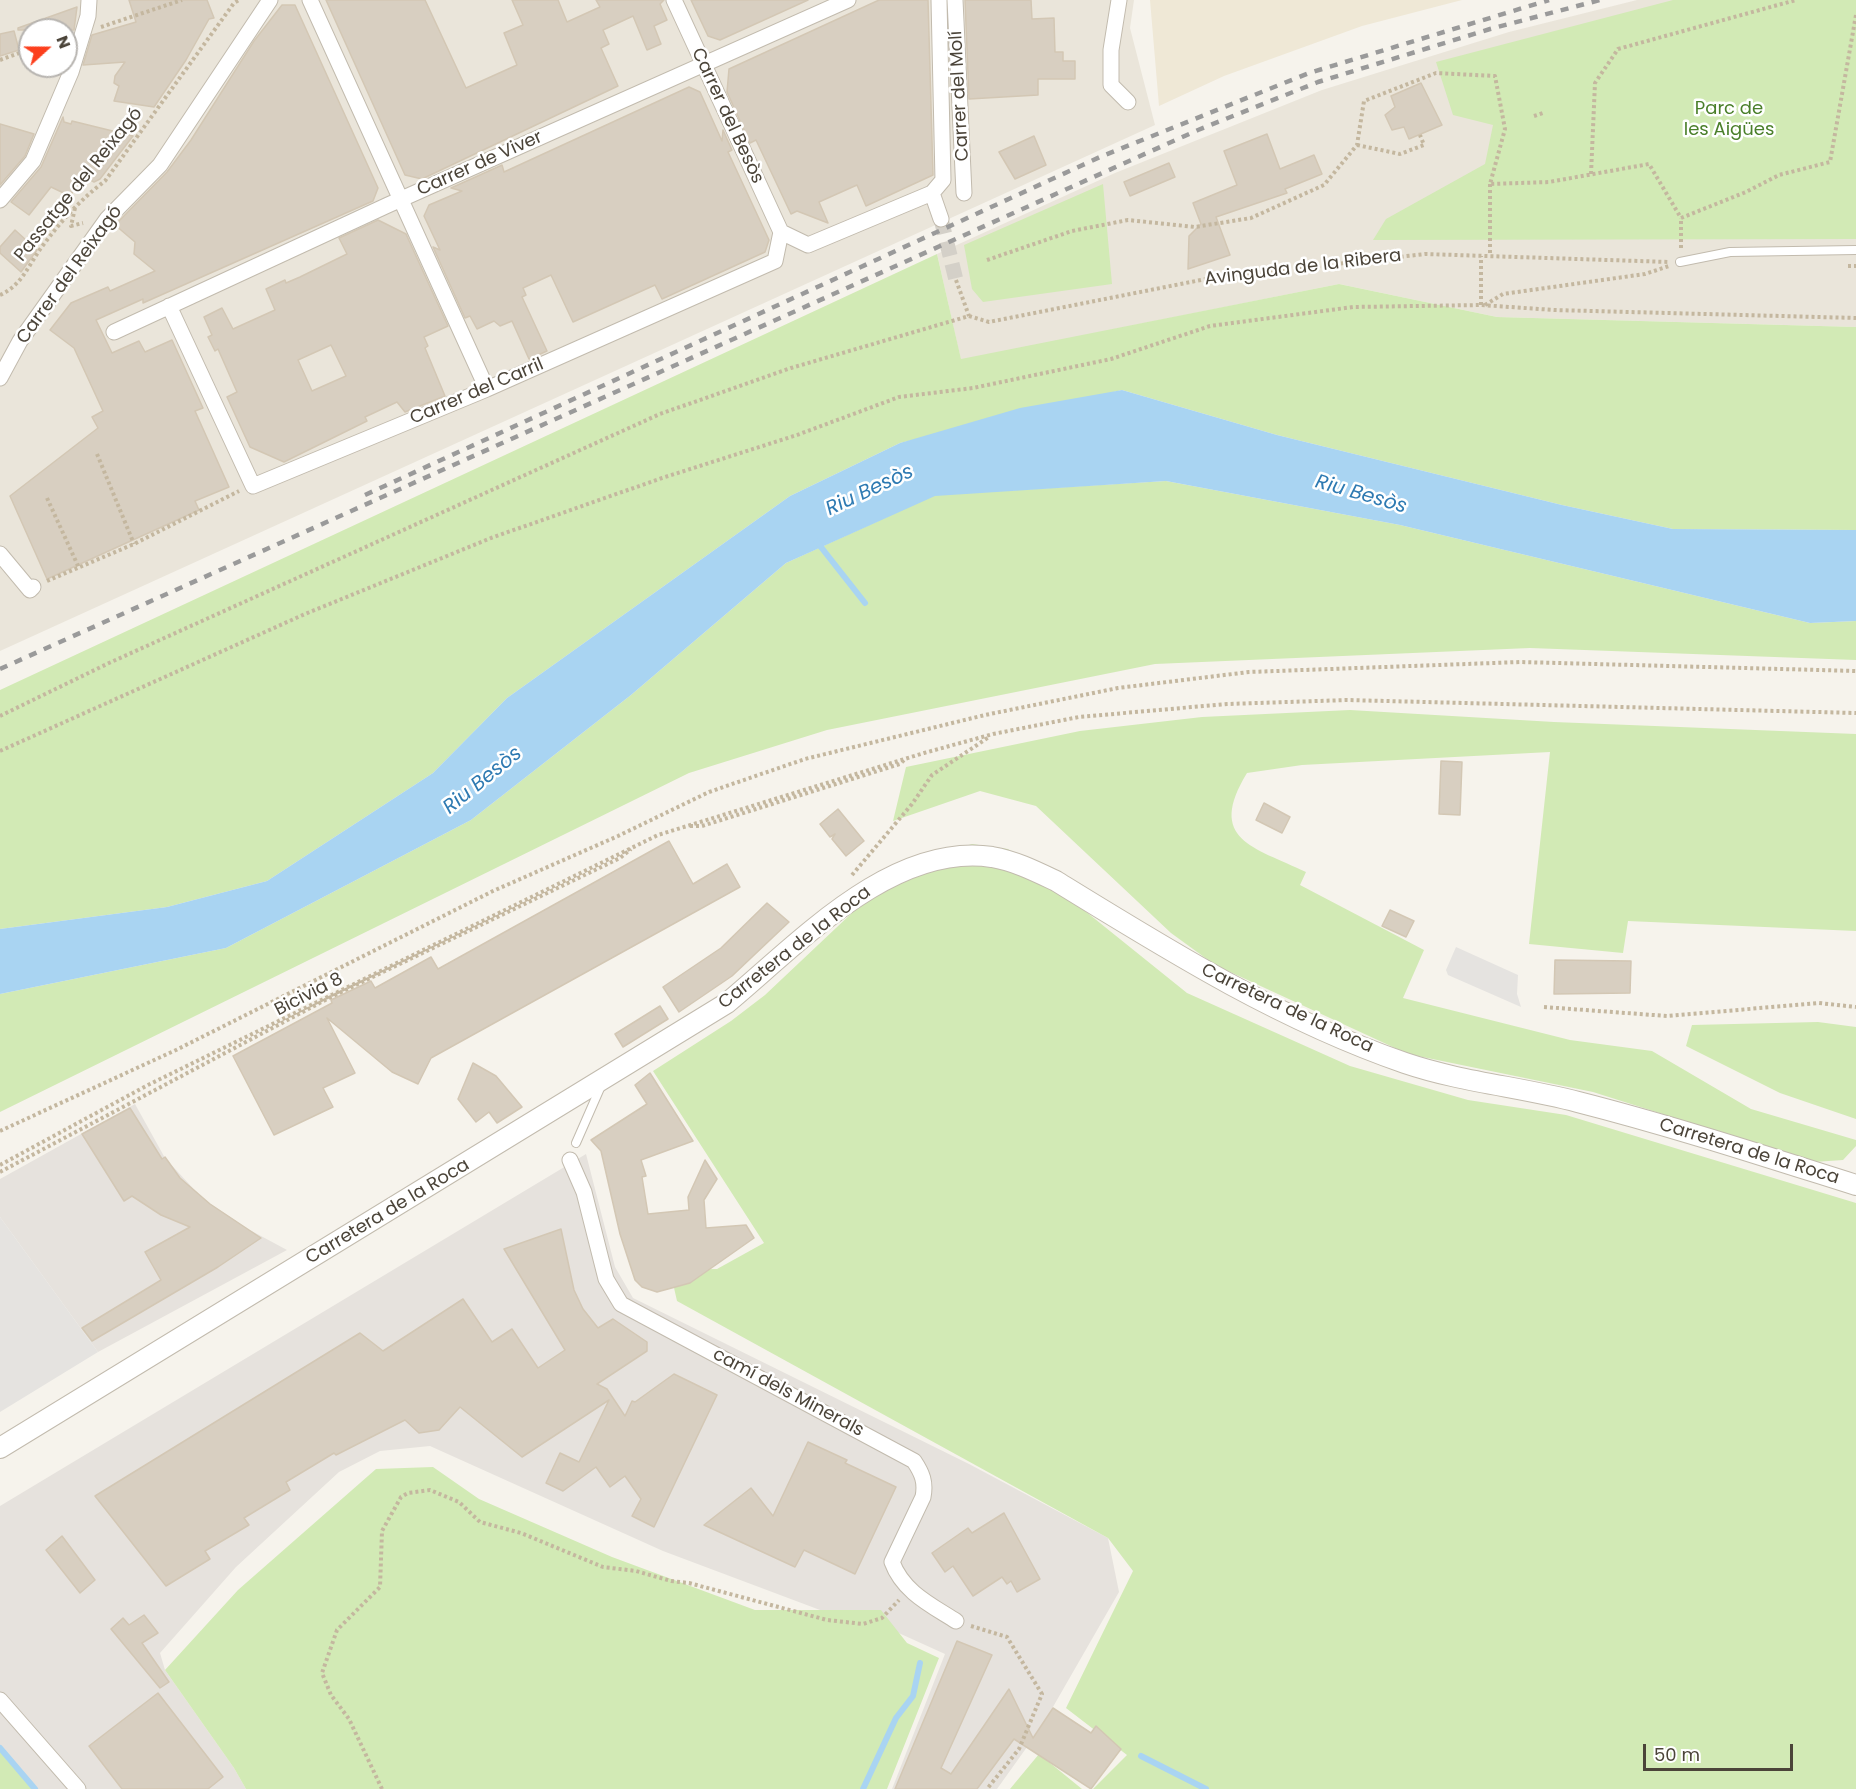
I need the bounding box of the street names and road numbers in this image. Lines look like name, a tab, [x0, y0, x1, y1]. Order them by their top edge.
street label: Carrer del Molí	[946, 30, 974, 162]
street label: Carrer del Besòs	[686, 45, 768, 187]
street label: Passatge del Reixagó	[10, 104, 148, 266]
street label: Carrer de Viver	[414, 127, 546, 201]
street label: Carrer del Reixagó	[13, 202, 127, 348]
street label: Avinguda de la Ribera	[1203, 245, 1403, 291]
street label: Carrer del Carril	[407, 354, 547, 430]
street label: Carretera de la Roca	[715, 882, 875, 1014]
street label: Carretera de la Roca	[1198, 960, 1376, 1058]
street label: Bicivia 8	[271, 969, 347, 1021]
street label: Carretera de la Roca	[1656, 1114, 1842, 1190]
street label: Carretera de la Roca	[302, 1155, 474, 1269]
street label: camí dels Minerals	[709, 1344, 867, 1442]

